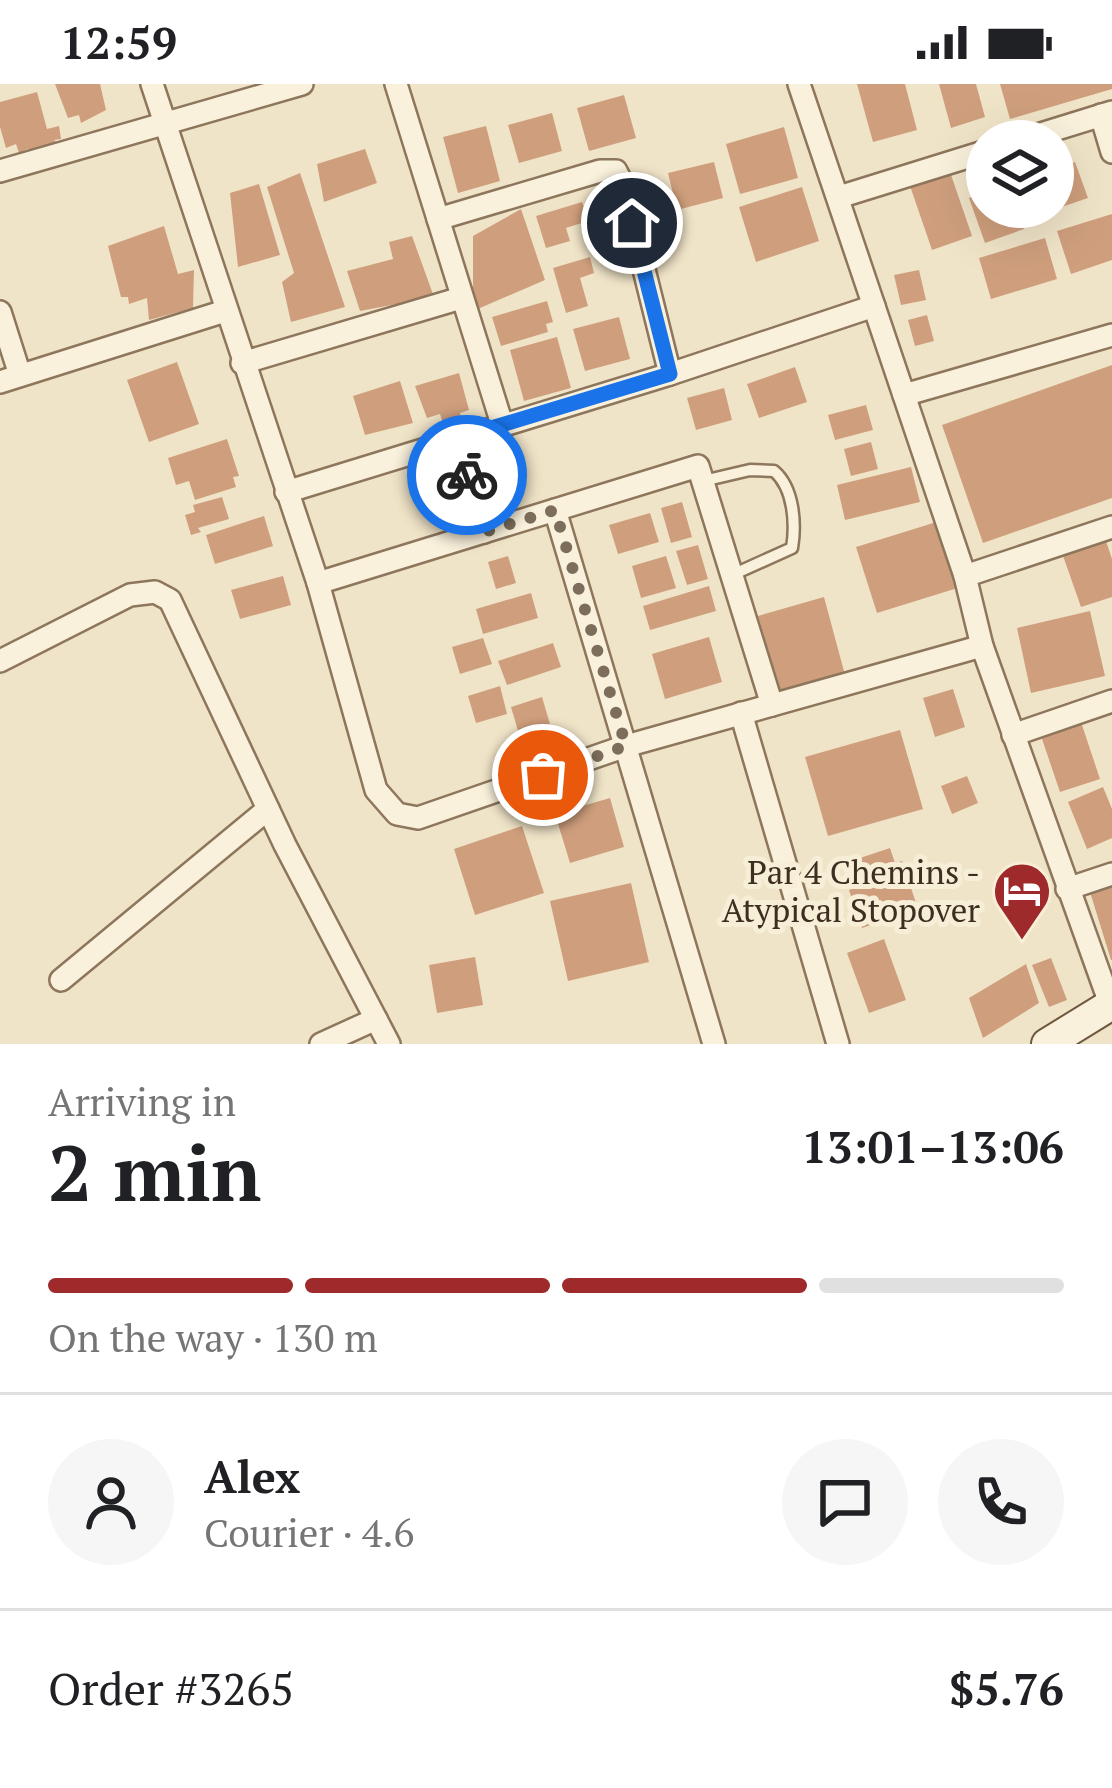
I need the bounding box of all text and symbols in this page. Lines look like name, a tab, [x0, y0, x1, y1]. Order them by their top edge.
text: 12:59	[60, 12, 177, 72]
map controls	[966, 120, 1074, 228]
button: layers	[966, 120, 1074, 228]
pin	[581, 172, 683, 274]
icon: home	[599, 190, 665, 256]
courier	[407, 415, 527, 535]
icon: bike	[434, 442, 500, 508]
pin	[492, 724, 594, 826]
icon: bag	[510, 742, 576, 808]
place label: Par 4 Chemins - Atypical Stopover	[722, 850, 980, 931]
hotel icon: Par 4 Chemins - Atypical Stopover	[991, 860, 1053, 942]
text: Arriving in	[48, 1075, 236, 1127]
text: 13:01–13:06	[802, 1116, 1064, 1176]
text: 2 min	[48, 1120, 261, 1223]
text: On the way · 130 m	[48, 1311, 378, 1363]
button: person	[48, 1439, 174, 1565]
button: chat	[782, 1439, 908, 1565]
button: phone	[938, 1439, 1064, 1565]
text: Alex	[204, 1446, 300, 1506]
text: Courier · 4.6	[204, 1506, 414, 1558]
text: Order #3265	[48, 1658, 294, 1718]
text: $5.76	[949, 1658, 1064, 1718]

